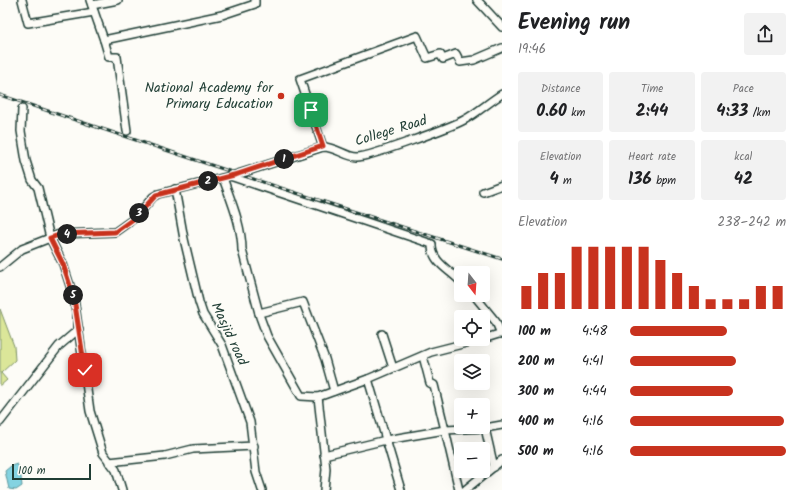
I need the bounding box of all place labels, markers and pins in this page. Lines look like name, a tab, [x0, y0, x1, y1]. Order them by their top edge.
place label: National Academy for Primary Education	[145, 77, 274, 115]
marker: National Academy for Primary Education	[276, 91, 286, 101]
pin	[294, 93, 328, 127]
pin: 1	[274, 149, 294, 169]
pin: 2	[198, 171, 218, 191]
pin: 3	[129, 203, 149, 223]
pin: 4	[57, 224, 77, 244]
pin: 5	[63, 285, 83, 305]
pin	[68, 353, 102, 387]

